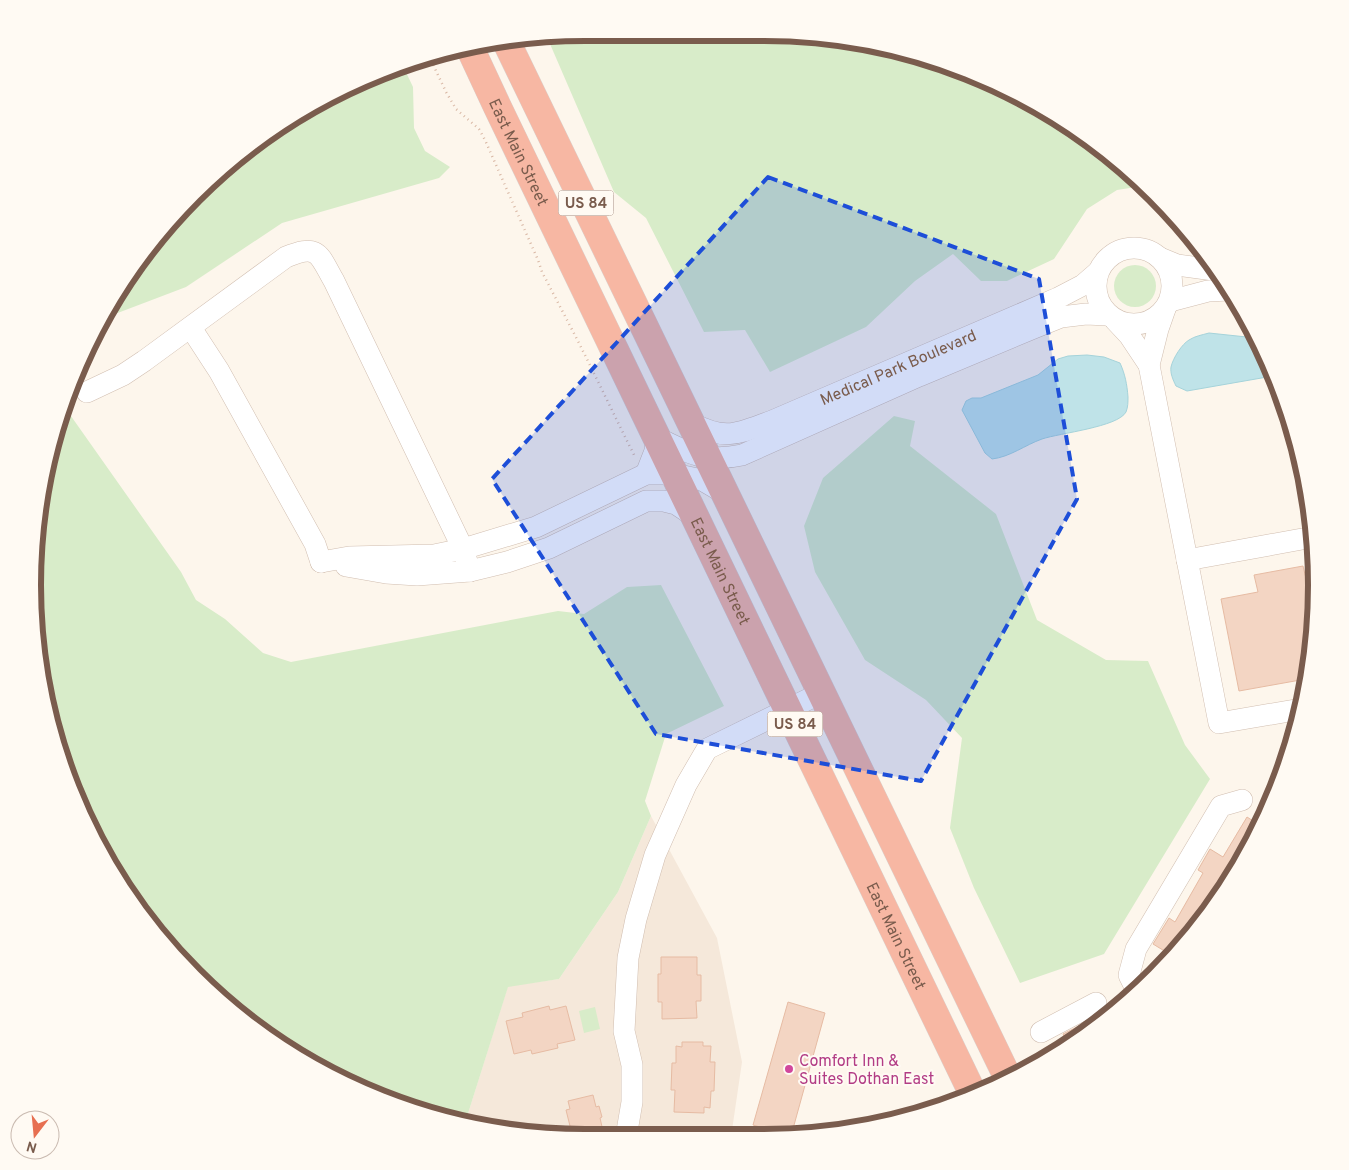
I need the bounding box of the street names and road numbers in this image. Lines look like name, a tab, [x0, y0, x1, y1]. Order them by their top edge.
street label: East Main Street	[483, 96, 552, 210]
road number: US 84	[558, 190, 614, 216]
street label: Medical Park Boulevard	[817, 326, 980, 411]
street label: East Main Street	[685, 515, 754, 629]
road number: US 84	[768, 712, 822, 736]
street label: East Main Street	[861, 880, 929, 994]

